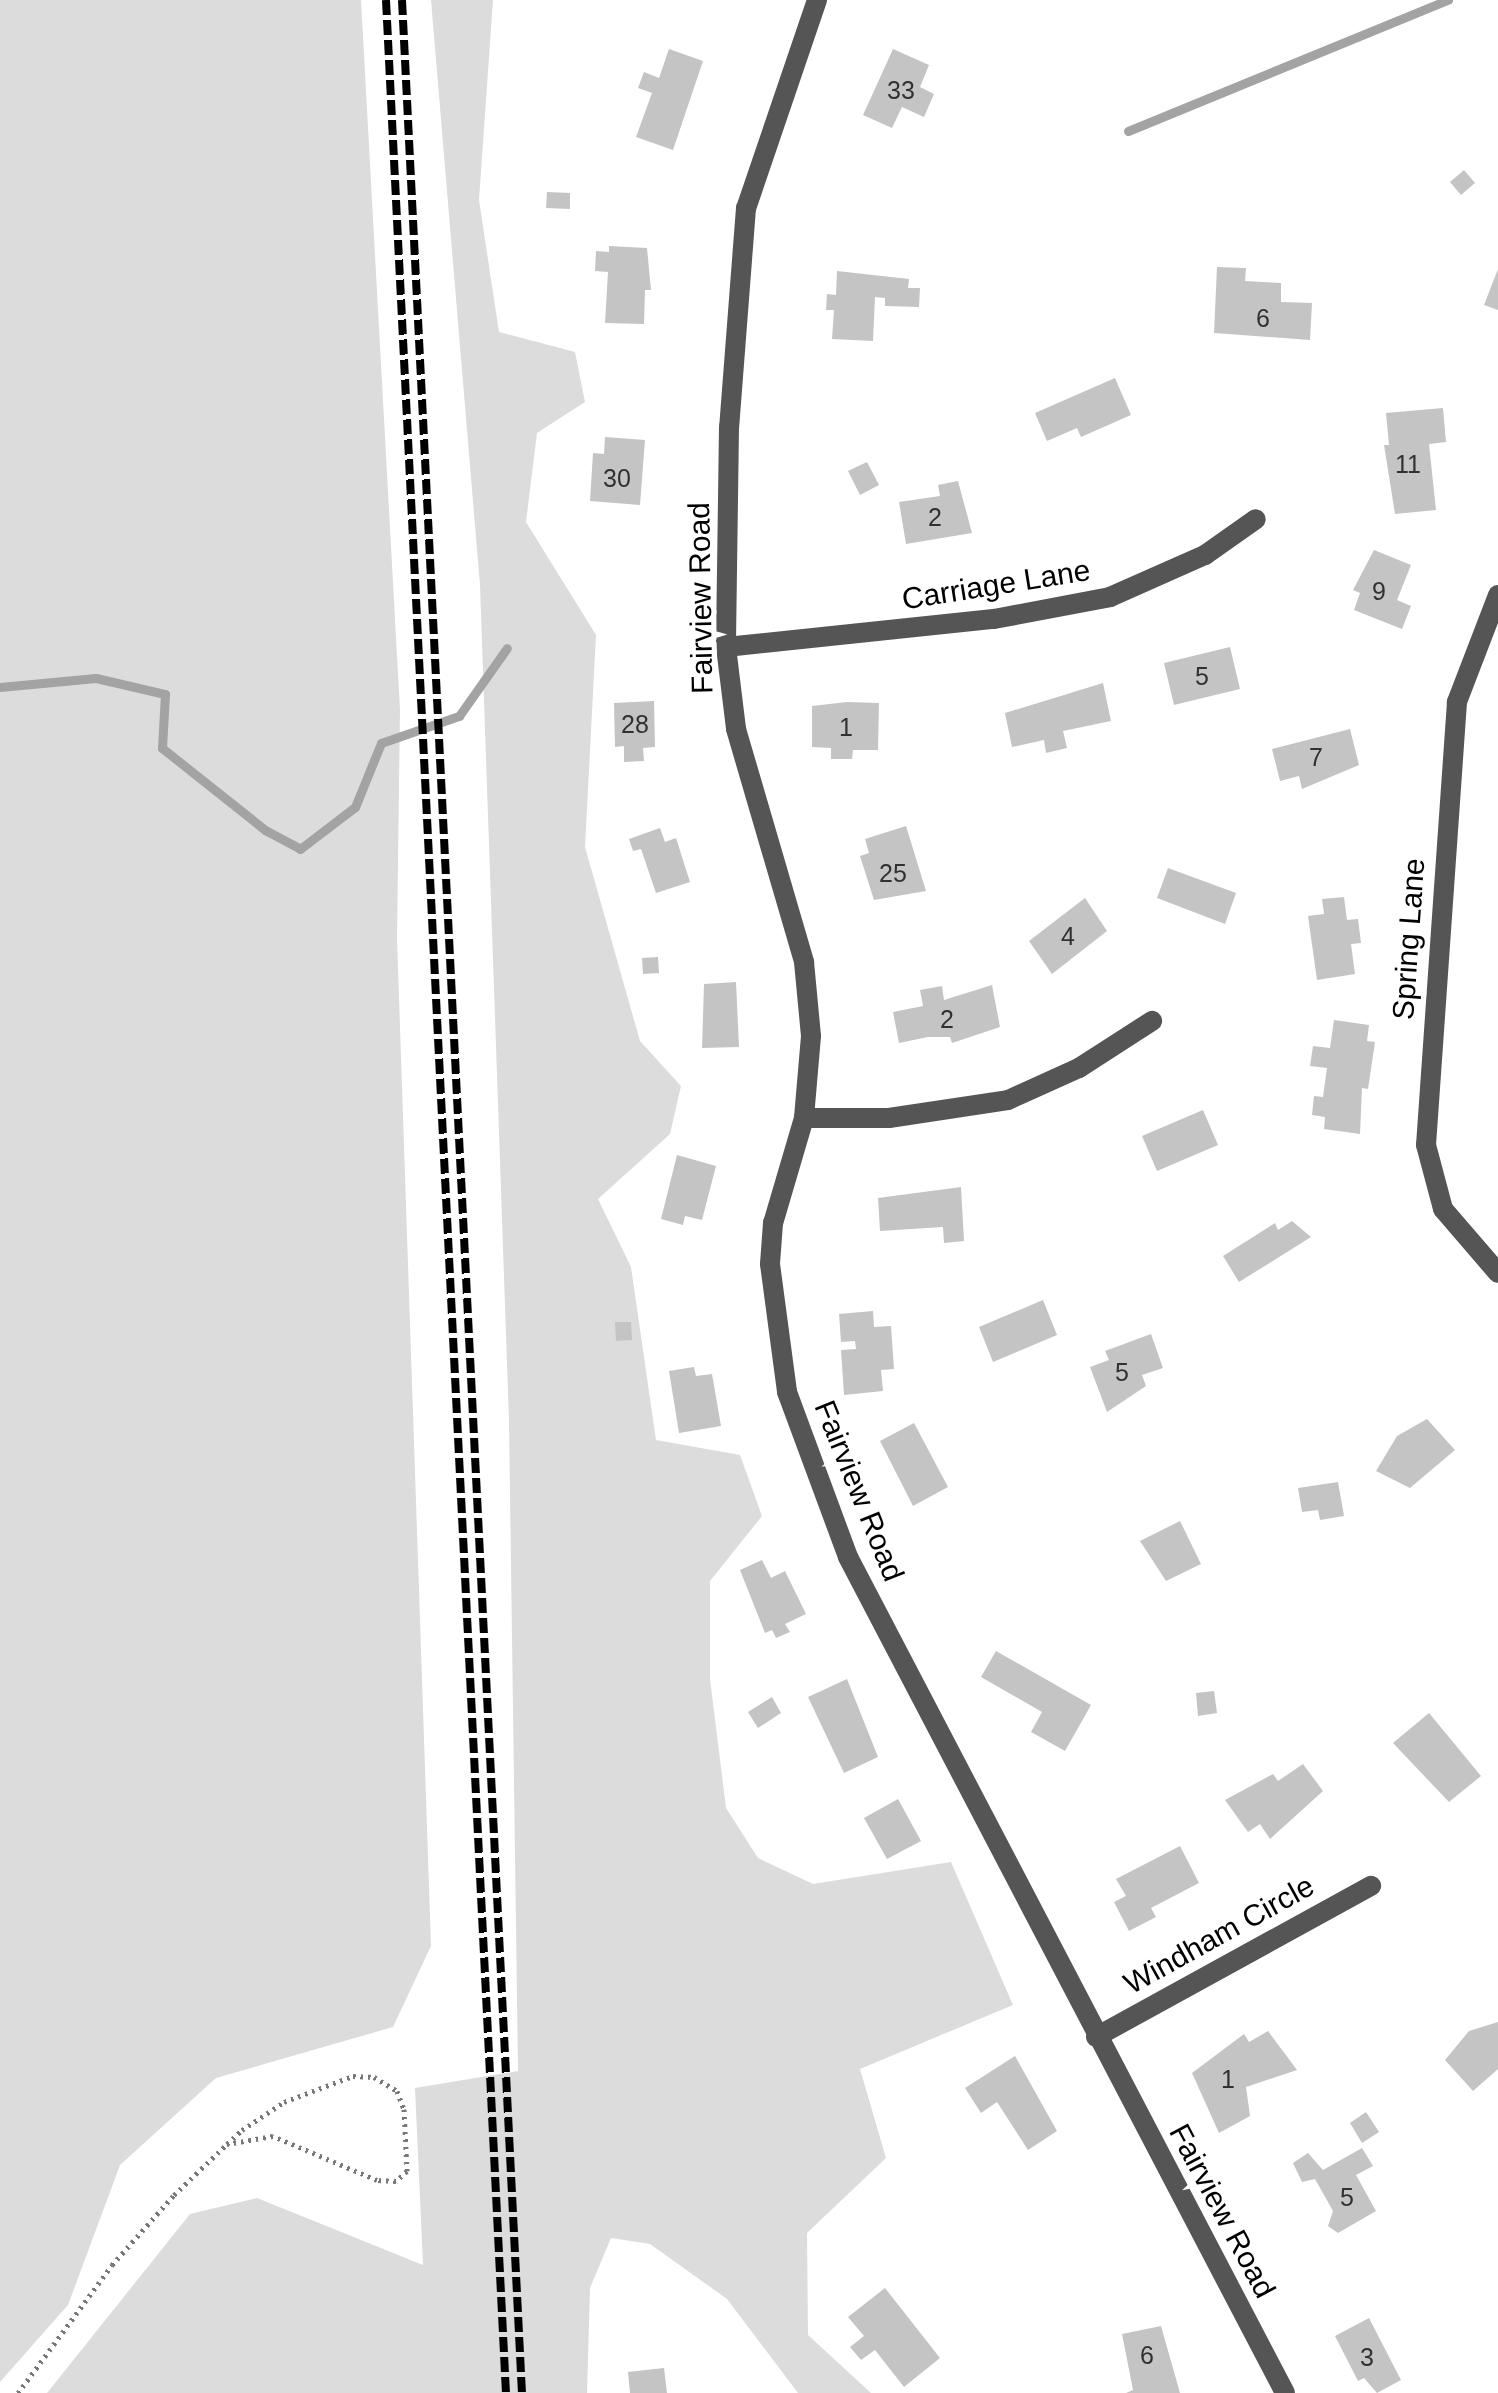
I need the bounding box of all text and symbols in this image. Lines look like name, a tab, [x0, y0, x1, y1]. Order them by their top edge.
house number: 33	[887, 75, 915, 105]
house number: 6	[1256, 303, 1270, 333]
house number: 11	[1395, 449, 1421, 479]
house number: 30	[603, 463, 631, 493]
street label: Fairview Road	[681, 502, 721, 694]
house number: 2	[928, 502, 942, 532]
street label: Carriage Lane	[899, 552, 1093, 618]
house number: 9	[1372, 576, 1386, 606]
house number: 5	[1195, 661, 1209, 691]
house number: 28	[621, 709, 649, 739]
house number: 1	[839, 712, 853, 742]
house number: 7	[1309, 742, 1323, 772]
street label: Spring Lane	[1385, 857, 1433, 1021]
house number: 25	[879, 858, 907, 888]
house number: 4	[1061, 921, 1075, 951]
house number: 2	[940, 1004, 954, 1034]
house number: 5	[1115, 1357, 1129, 1387]
street label: Fairview Road	[806, 1395, 912, 1587]
street label: Windham Circle	[1118, 1868, 1320, 2002]
house number: 1	[1221, 2064, 1235, 2094]
street label: Fairview Road	[1161, 2118, 1283, 2304]
house number: 5	[1340, 2182, 1354, 2212]
house number: 6	[1140, 2340, 1154, 2370]
house number: 3	[1360, 2342, 1374, 2372]

